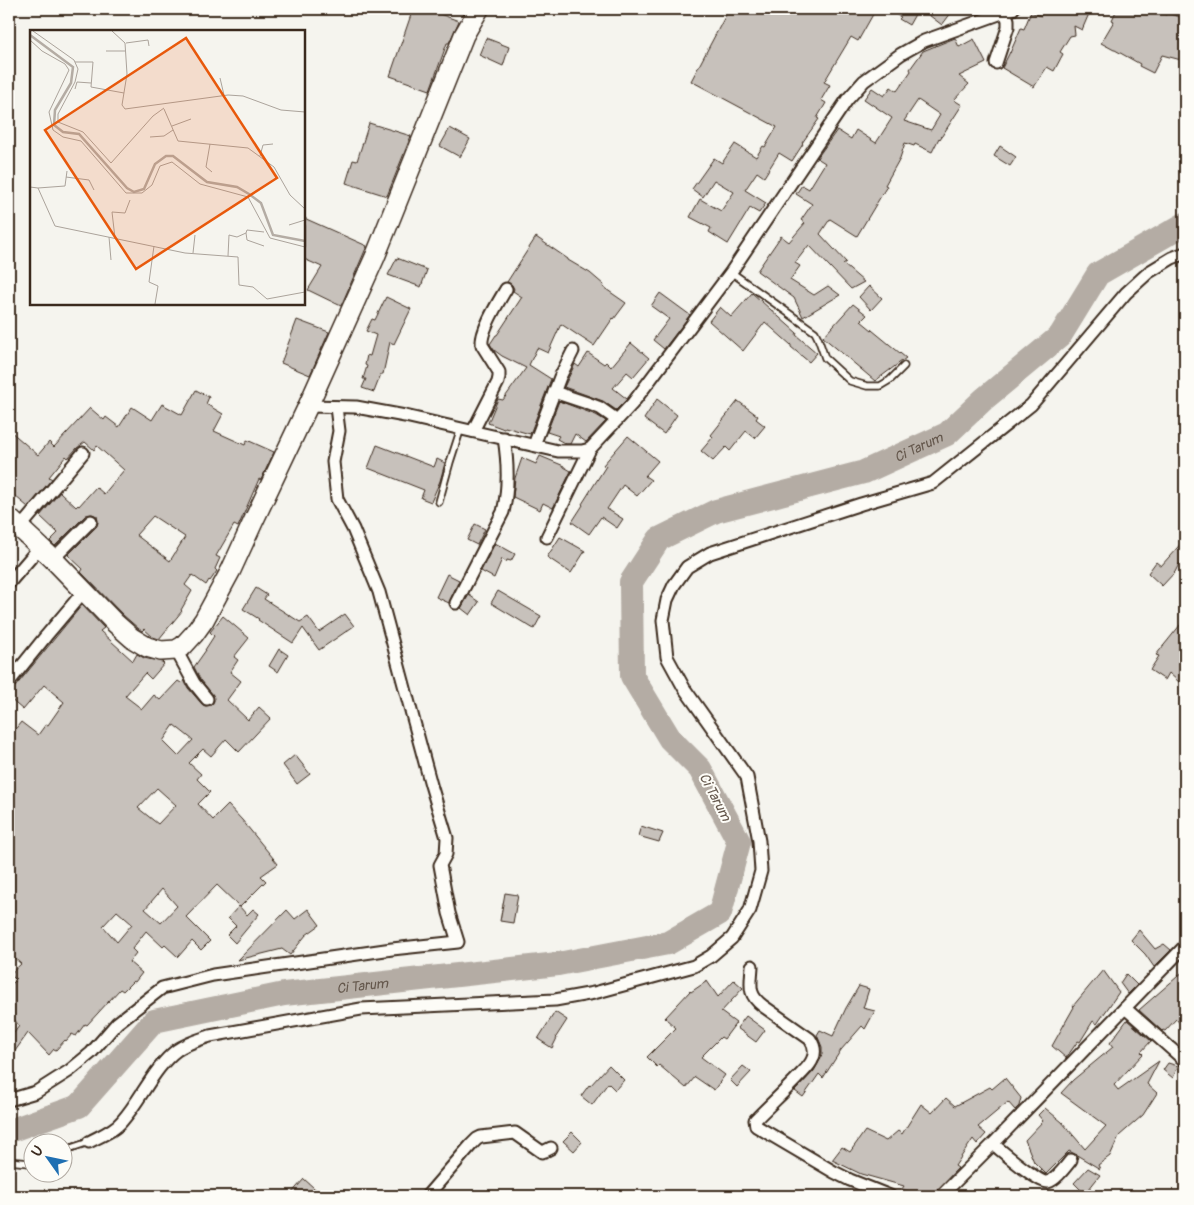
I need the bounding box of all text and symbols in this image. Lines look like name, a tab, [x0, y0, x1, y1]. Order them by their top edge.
inset map	[30, 30, 305, 305]
water label: Ci Tarum	[891, 428, 947, 466]
water label: Ci Tarum	[695, 770, 735, 825]
water label: Ci Tarum	[335, 974, 390, 997]
north arrow	[22, 1132, 72, 1182]
text: U	[28, 1143, 47, 1160]

